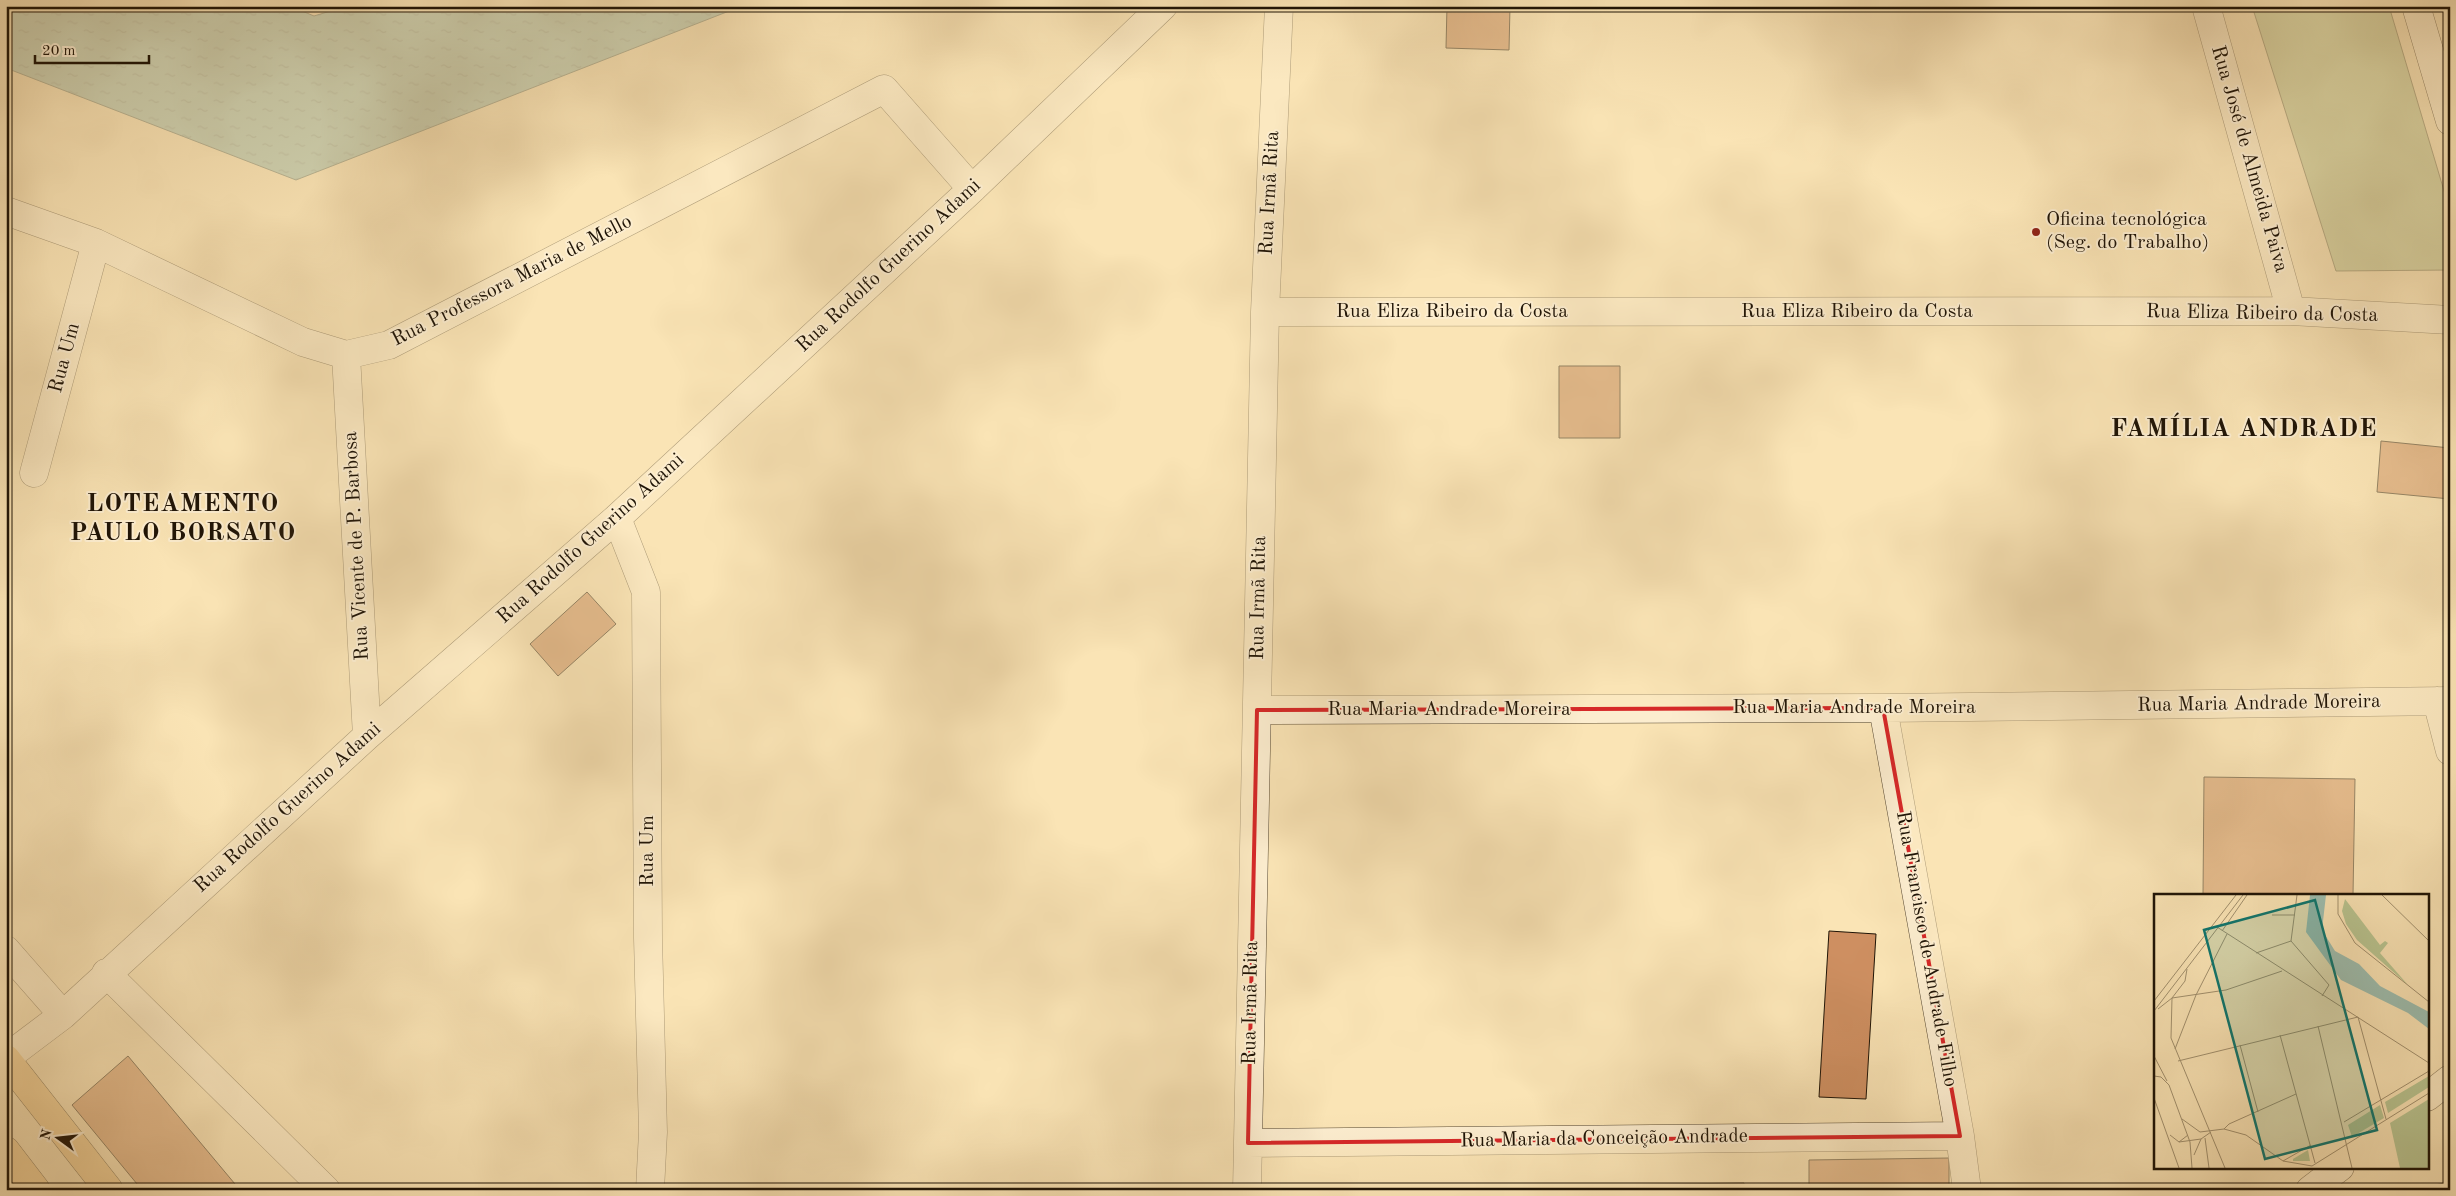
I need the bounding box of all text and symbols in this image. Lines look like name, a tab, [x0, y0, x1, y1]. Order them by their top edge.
scale bar	[35, 32, 149, 64]
street label: Rua José de Almeida Paiva	[2207, 43, 2291, 275]
text: 20 m	[42, 44, 76, 59]
street label: Rua Irmã Rita	[1257, 130, 1283, 256]
street label: Rua Rodolfo Guerino Adami	[793, 176, 985, 356]
place label: Oficina tecnológica (Seg. do Trabalho)	[2046, 210, 2209, 253]
street label: Rua Professora Maria de Mello	[389, 212, 635, 350]
marker: Oficina tecnológica (Seg. do Trabalho)	[2030, 226, 2042, 238]
street label: Rua Eliza Ribeiro da Costa	[1336, 302, 1568, 322]
street label: Rua Eliza Ribeiro da Costa	[1741, 302, 1973, 322]
street label: Rua Eliza Ribeiro da Costa	[2146, 302, 2378, 326]
street label: Rua Um	[46, 321, 84, 395]
district label: FAMÍLIA ANDRADE	[2111, 412, 2377, 442]
street label: Rua Vicente de P. Barbosa	[341, 431, 373, 661]
street label: Rua Rodolfo Guerino Adami	[494, 450, 688, 628]
district label: LOTEAMENTO PAULO BORSATO	[70, 492, 296, 546]
street label: Rua Irmã Rita	[1248, 535, 1270, 660]
street label: Rua Maria Andrade Moreira	[2137, 692, 2381, 716]
street label: Rua Maria Andrade Moreira	[1732, 698, 1976, 718]
street label: Rua Maria Andrade Moreira	[1327, 700, 1571, 720]
street label: Rua Rodolfo Guerino Adami	[191, 719, 385, 897]
street label: Rua Francisco de Andrade Filho	[1892, 809, 1960, 1089]
street label: Rua Um	[638, 815, 658, 887]
inset map	[2154, 894, 2428, 1168]
street label: Rua Irmã Rita	[1240, 940, 1262, 1065]
north arrow	[32, 1114, 82, 1164]
street label: Rua Maria da Conceição Andrade	[1460, 1126, 1748, 1152]
text: N	[38, 1128, 55, 1142]

